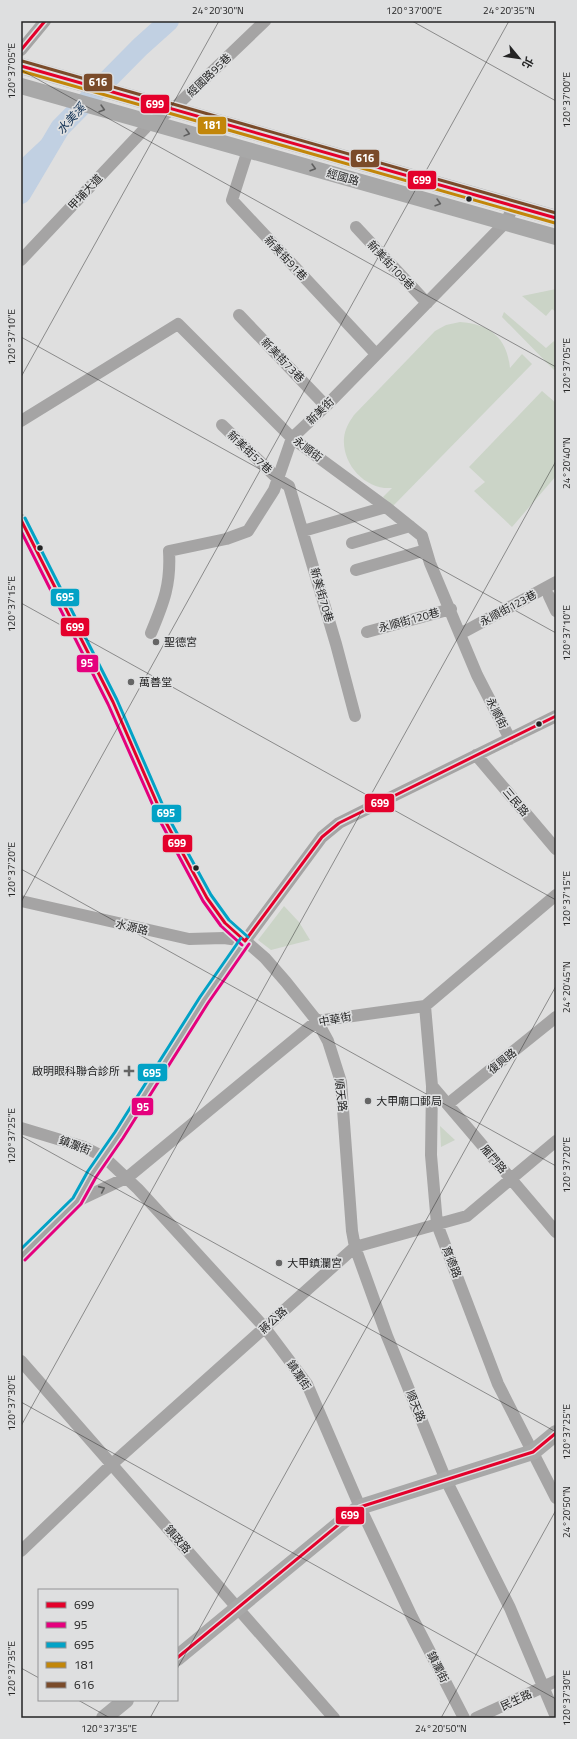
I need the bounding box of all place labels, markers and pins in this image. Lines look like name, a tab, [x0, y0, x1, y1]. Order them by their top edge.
unlabelled marker	[464, 194, 474, 204]
unlabelled marker	[35, 543, 45, 553]
place label: 聖德宮	[164, 634, 197, 650]
marker: 聖德宮	[151, 637, 161, 647]
place label: 萬善堂	[139, 674, 172, 690]
marker: 萬善堂	[126, 677, 136, 687]
unlabelled marker	[534, 719, 544, 729]
unlabelled marker	[191, 863, 201, 873]
place label: 啟明眼科聯合診所	[32, 1063, 120, 1079]
marker: 啟明眼科聯合診所	[123, 1065, 135, 1077]
place label: 大甲廟口郵局	[376, 1093, 442, 1109]
marker: 大甲廟口郵局	[363, 1096, 373, 1106]
place label: 大甲鎮瀾宮	[287, 1255, 342, 1271]
marker: 大甲鎮瀾宮	[274, 1258, 284, 1268]

